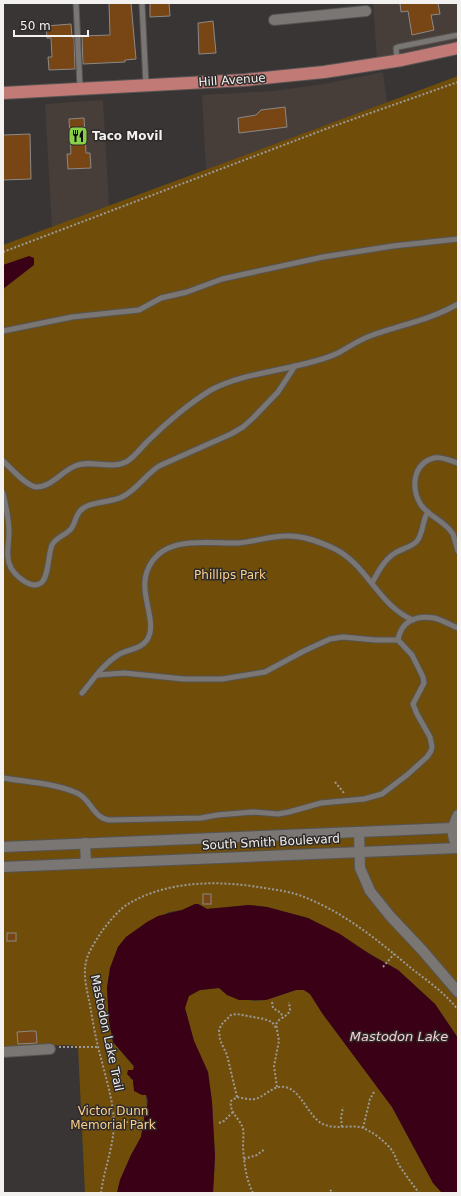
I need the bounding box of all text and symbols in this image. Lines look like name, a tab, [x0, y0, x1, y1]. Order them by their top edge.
scale bar	[14, 12, 88, 38]
text: 50 m	[20, 19, 51, 33]
street label: Hill Avenue	[198, 71, 266, 89]
restaurant icon: Taco Movil	[67, 125, 89, 147]
place label: Taco Movil	[92, 129, 163, 143]
park label: Phillips Park	[194, 568, 266, 582]
street label: South Smith Boulevard	[202, 831, 340, 853]
street label: Mastodon Lake Trail	[88, 974, 126, 1092]
water label: Mastodon Lake	[350, 1029, 448, 1044]
park label: Victor Dunn Memorial Park	[70, 1104, 156, 1132]

